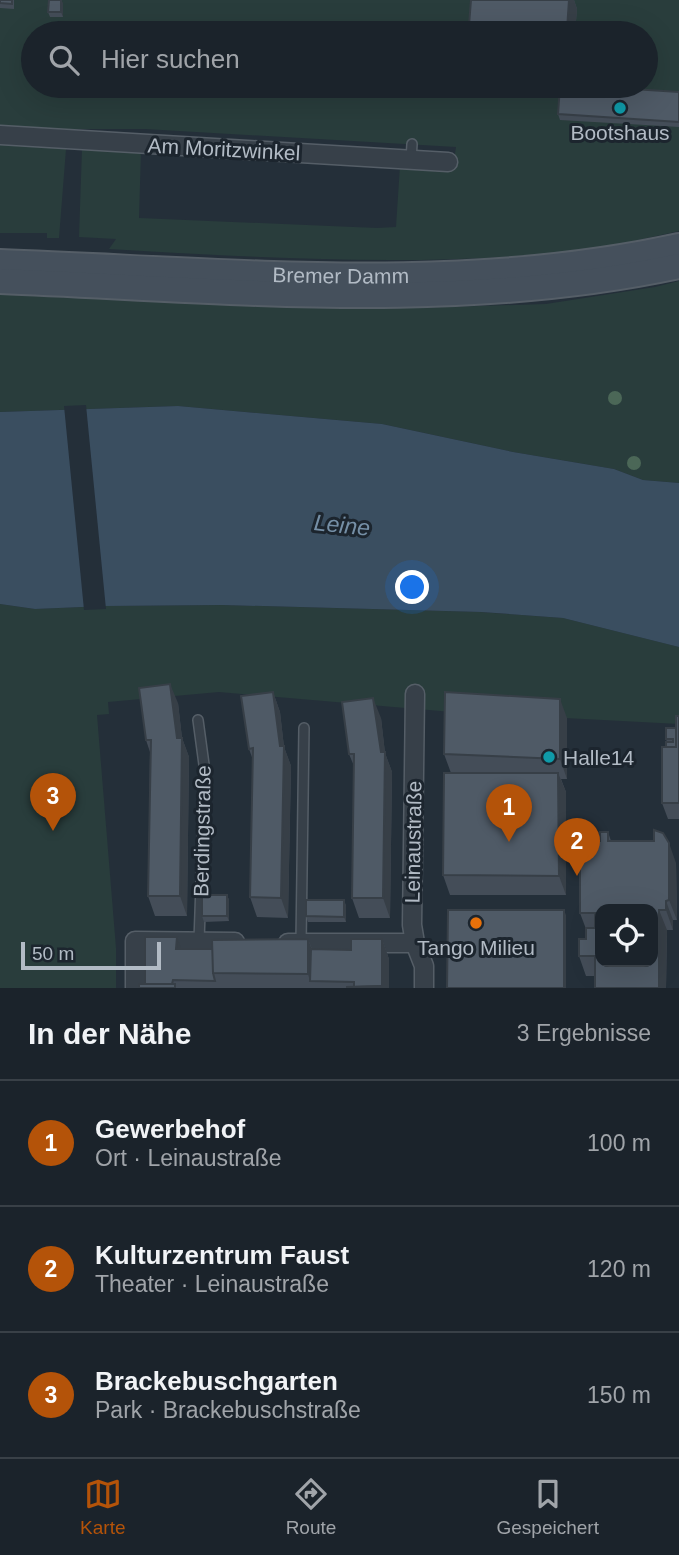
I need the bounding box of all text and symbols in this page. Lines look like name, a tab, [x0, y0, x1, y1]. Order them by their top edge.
search box	[21, 21, 658, 98]
icon: search	[45, 41, 83, 79]
text: Hier suchen	[101, 44, 240, 74]
marker: Bootshaus	[612, 100, 628, 116]
place label: Bootshaus	[570, 121, 670, 144]
street label: Am Moritzwinkel	[147, 134, 301, 164]
street label: Bremer Damm	[272, 262, 409, 287]
water label: Leine	[313, 509, 371, 541]
your location	[395, 570, 429, 604]
place label: Halle14	[563, 746, 635, 769]
marker: Halle14	[541, 749, 557, 765]
street label: Berdingstraße	[189, 765, 215, 897]
pin: 3	[30, 773, 76, 831]
street label: Leinaustraße	[400, 781, 426, 903]
pin: 1	[486, 784, 532, 842]
pin: 2	[554, 818, 600, 876]
map controls	[595, 904, 658, 967]
button: locate	[595, 904, 658, 967]
marker: Tango Milieu	[468, 915, 484, 931]
place label: Tango Milieu	[417, 936, 535, 959]
scale bar	[21, 939, 161, 971]
text: 50 m	[32, 943, 74, 964]
text: In der Nähe	[28, 1017, 191, 1050]
text: 3 Ergebnisse	[517, 1020, 651, 1046]
text: Gewerbehof	[95, 1114, 245, 1144]
text: 1	[45, 1130, 57, 1156]
text: 100 m	[587, 1130, 651, 1156]
text: Ort · Leinaustraße	[95, 1145, 282, 1171]
text: Kulturzentrum Faust	[95, 1240, 349, 1270]
text: 2	[45, 1256, 57, 1282]
text: 120 m	[587, 1256, 651, 1282]
text: Theater · Leinaustraße	[95, 1271, 329, 1297]
text: Brackebuschgarten	[95, 1366, 338, 1396]
text: 3	[45, 1382, 57, 1408]
text: 150 m	[587, 1382, 651, 1408]
text: Park · Brackebuschstraße	[95, 1397, 361, 1423]
tab: Karte	[80, 1475, 125, 1539]
tab: Route	[286, 1475, 336, 1539]
tab: Gespeichert	[496, 1475, 599, 1539]

